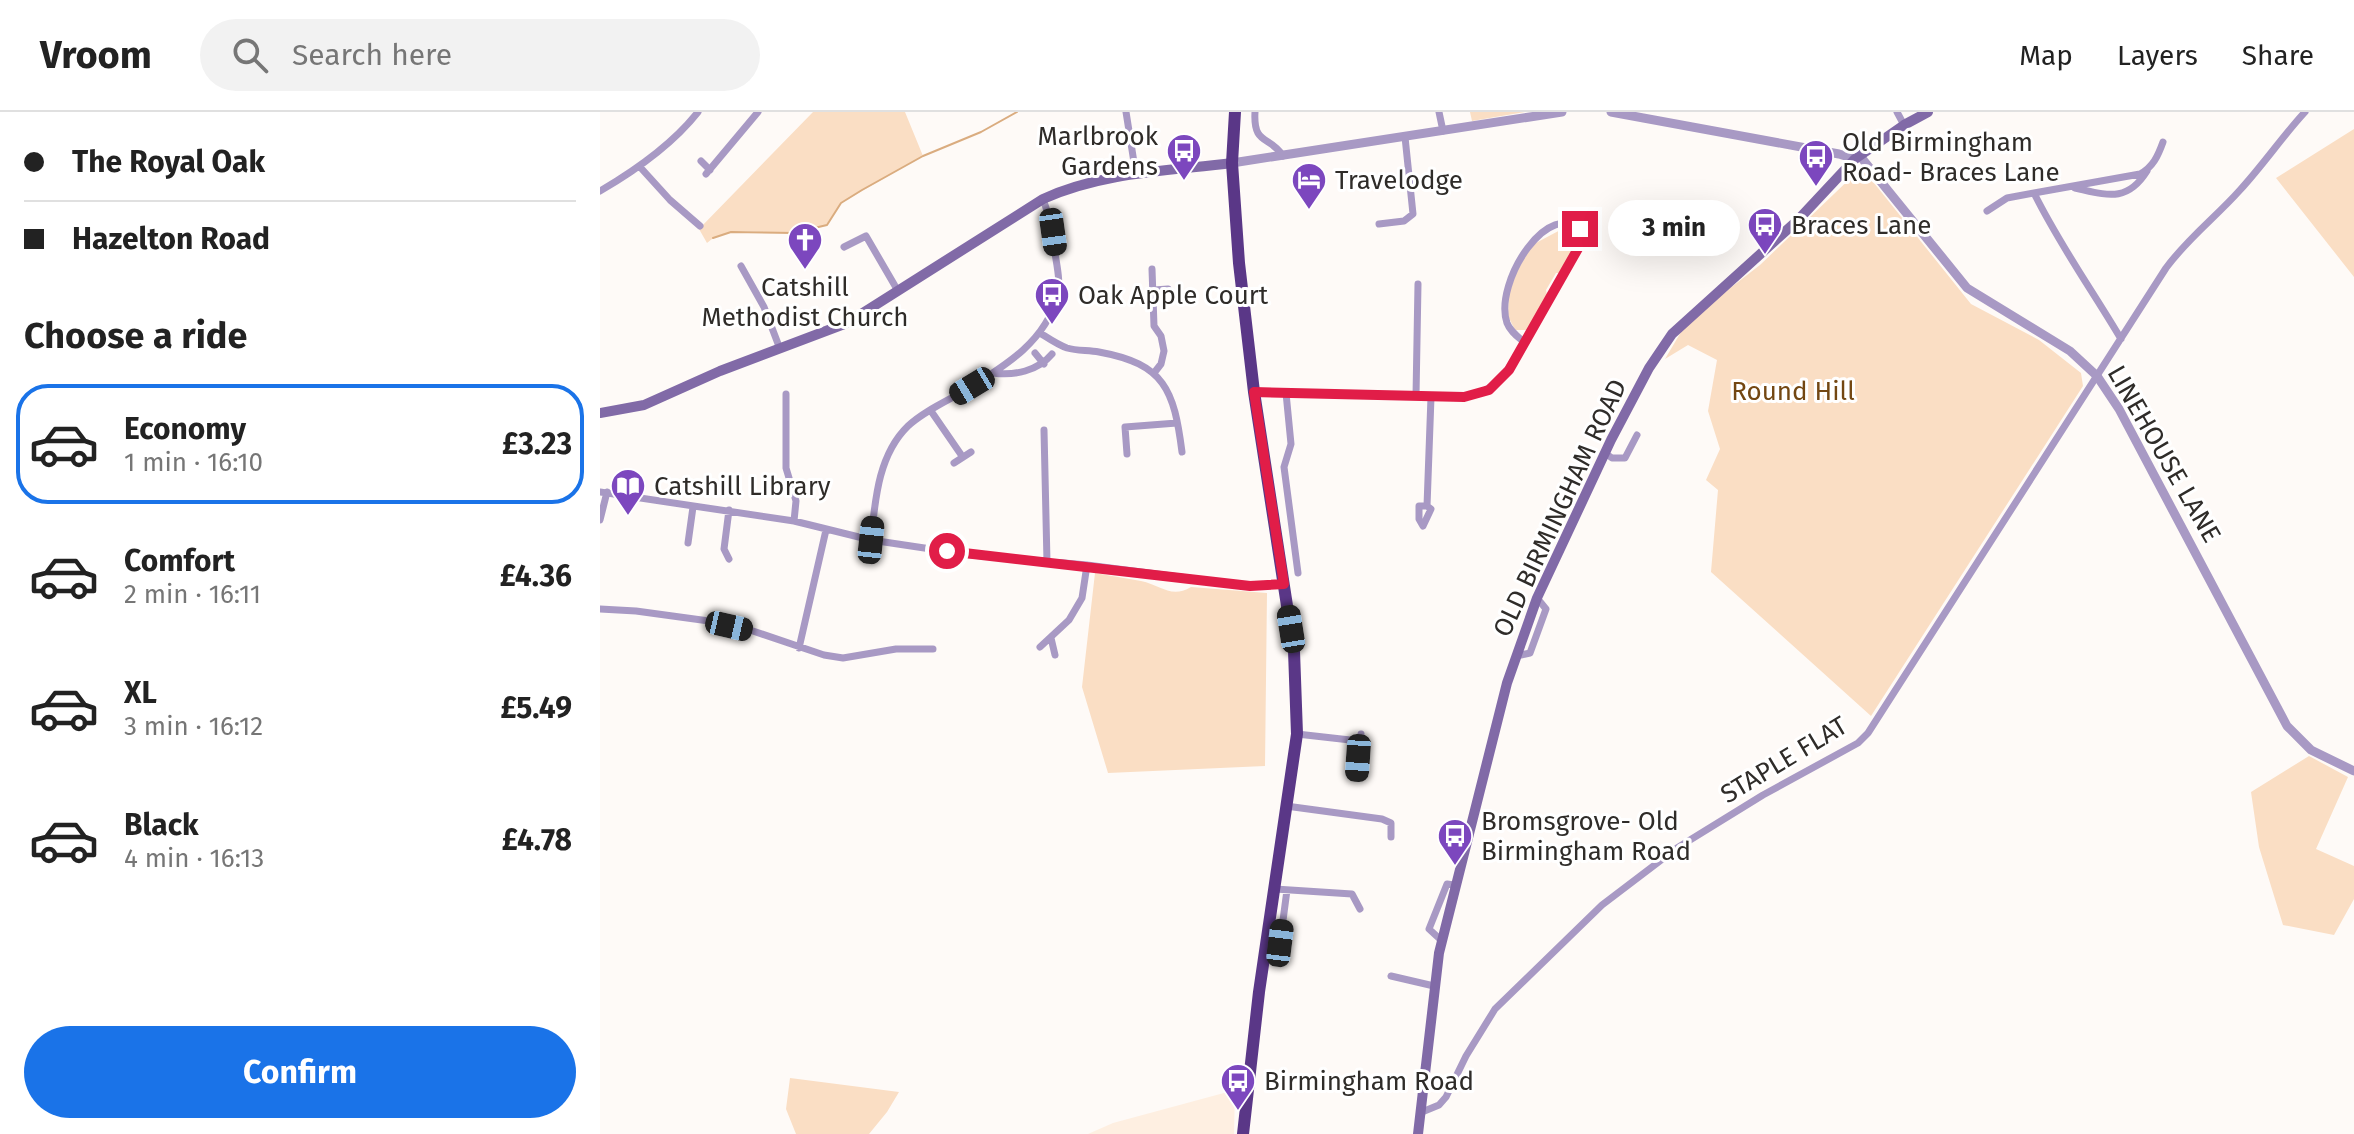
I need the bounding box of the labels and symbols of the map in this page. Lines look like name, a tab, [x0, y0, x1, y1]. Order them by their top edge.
place label: Marlbrook Gardens	[1038, 121, 1159, 182]
place label: Old Birmingham Road- Braces Lane	[1842, 127, 2060, 188]
bus stop icon: Marlbrook Gardens	[1165, 132, 1203, 182]
bus stop icon: Old Birmingham Road- Braces Lane	[1797, 138, 1835, 188]
hotel icon: Travelodge	[1290, 161, 1328, 211]
place label: Travelodge	[1335, 165, 1463, 196]
callout: 3 min	[1608, 201, 1740, 257]
bus stop icon: Braces Lane	[1746, 206, 1784, 256]
car	[1038, 207, 1068, 257]
place label: Braces Lane	[1791, 210, 1931, 241]
route end	[1562, 211, 1598, 247]
church icon: Catshill Methodist Church	[786, 221, 824, 271]
place label: Catshill Methodist Church	[701, 272, 909, 333]
bus stop icon: Oak Apple Court	[1033, 276, 1071, 326]
place label: Oak Apple Court	[1078, 280, 1269, 311]
street label: LINEHOUSE LANE	[2101, 360, 2227, 548]
car	[945, 363, 999, 409]
street label: OLD BIRMINGHAM ROAD	[1487, 374, 1633, 642]
park label: Round Hill	[1731, 376, 1855, 407]
library icon: Catshill Library	[609, 467, 647, 517]
place label: Catshill Library	[654, 471, 831, 502]
car	[857, 515, 885, 565]
route start	[929, 533, 965, 569]
car	[1275, 603, 1307, 655]
car	[703, 609, 755, 643]
street label: STAPLE FLAT	[1715, 710, 1853, 810]
car	[1344, 733, 1372, 783]
place label: Bromsgrove- Old Birmingham Road	[1481, 806, 1691, 867]
bus stop icon: Bromsgrove- Old Birmingham Road	[1436, 817, 1474, 867]
car	[1265, 918, 1295, 968]
bus stop icon: Birmingham Road	[1219, 1062, 1257, 1112]
place label: Birmingham Road	[1264, 1066, 1474, 1097]

